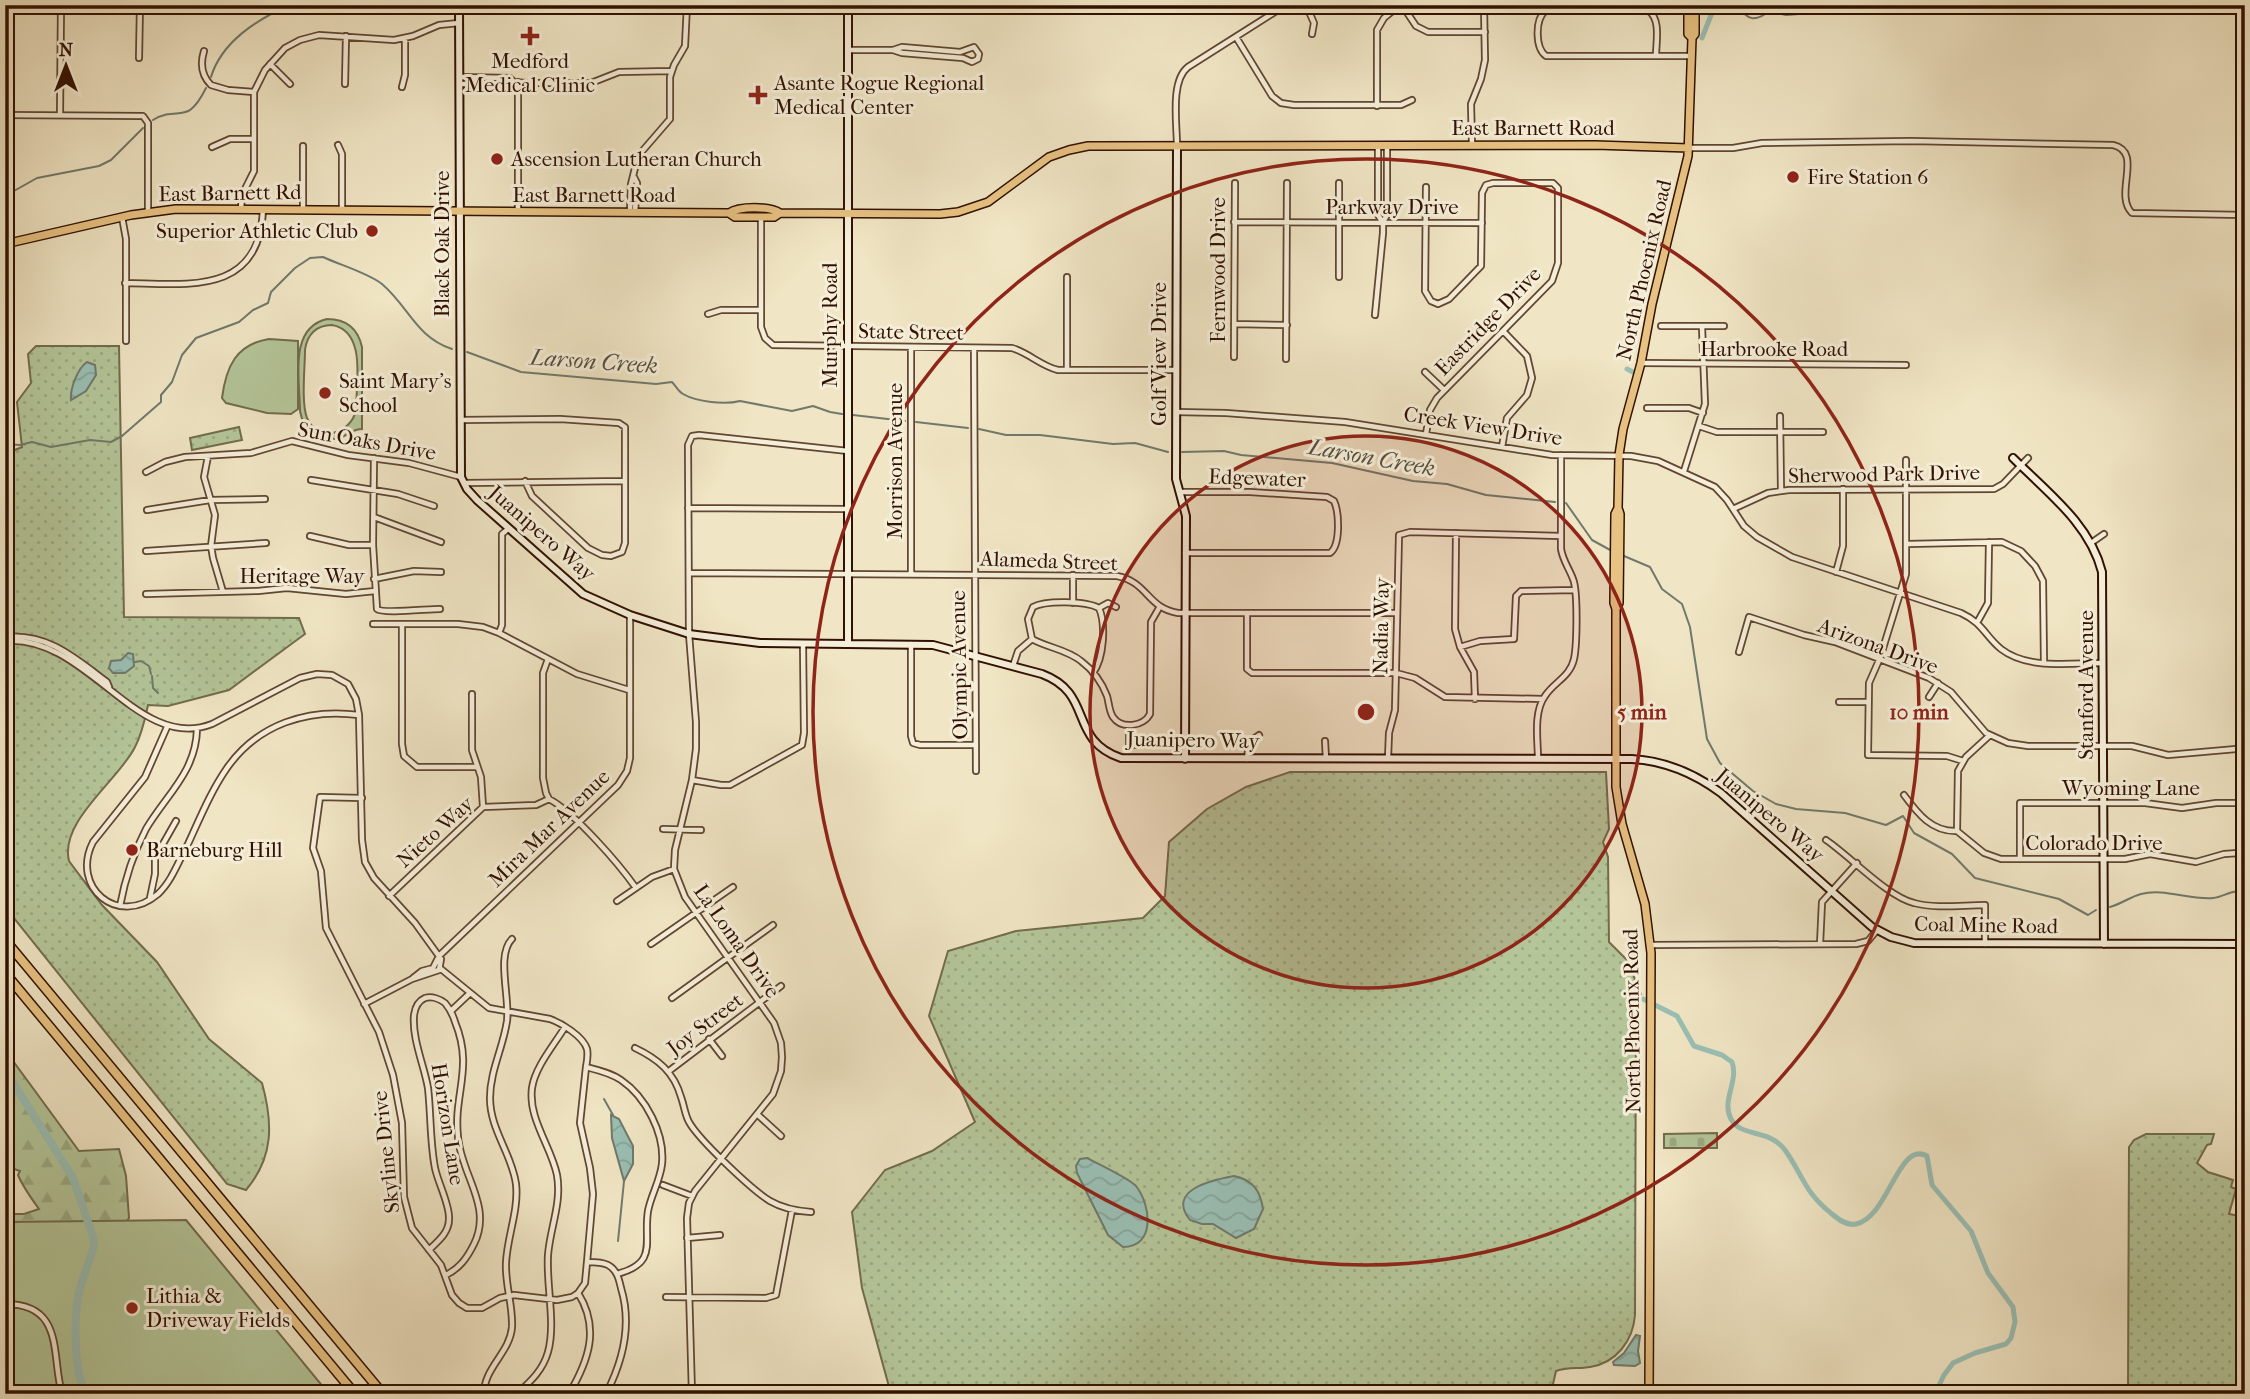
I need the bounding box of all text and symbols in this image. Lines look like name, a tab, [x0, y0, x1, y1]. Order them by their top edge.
marker: Medford Medical Clinic	[520, 26, 540, 46]
north arrow	[32, 32, 102, 102]
text: N	[59, 39, 74, 61]
place label: Medford Medical Clinic	[465, 49, 595, 97]
place label: Asante Rogue Regional Medical Center	[773, 71, 984, 119]
marker: Asante Rogue Regional Medical Center	[748, 85, 768, 105]
street label: East Barnett Road	[1451, 116, 1615, 140]
place label: Ascension Lutheran Church	[510, 147, 762, 171]
marker: Ascension Lutheran Church	[489, 151, 505, 167]
place label: Fire Station 6	[1807, 165, 1929, 189]
marker: Fire Station 6	[1785, 169, 1801, 185]
street label: Black Oak Drive	[430, 171, 454, 317]
street label: North Phoenix Road	[1612, 177, 1677, 363]
street label: East Barnett Rd	[158, 180, 302, 206]
street label: East Barnett Road	[512, 183, 676, 207]
street label: Parkway Drive	[1325, 195, 1459, 219]
street label: Fernwood Drive	[1206, 197, 1230, 343]
place label: Superior Athletic Club	[156, 219, 358, 243]
marker: Superior Athletic Club	[364, 223, 380, 239]
street label: Murphy Road	[818, 262, 842, 388]
street label: Eastridge Drive	[1430, 262, 1546, 380]
street label: Golf View Drive	[1147, 282, 1171, 426]
street label: State Street	[858, 319, 965, 345]
street label: Harbrooke Road	[1700, 337, 1849, 361]
water label: Larson Creek	[527, 343, 659, 379]
place label: Saint Mary's School	[339, 369, 452, 417]
street label: Morrison Avenue	[883, 383, 907, 539]
marker: Saint Mary's School	[317, 385, 333, 401]
street label: Creek View Drive	[1402, 402, 1564, 450]
street label: Sun Oaks Drive	[296, 417, 438, 465]
water label: Larson Creek	[1305, 433, 1437, 482]
street label: Sherwood Park Drive	[1788, 460, 1980, 488]
street label: Edgewater	[1208, 464, 1306, 492]
street label: Juanipero Way	[482, 479, 601, 586]
street label: Alameda Street	[979, 547, 1119, 575]
street label: Heritage Way	[240, 564, 365, 588]
street label: Nadia Way	[1368, 577, 1394, 675]
street label: Olympic Avenue	[946, 590, 972, 740]
street label: Stanford Avenue	[2074, 610, 2098, 760]
street label: Arizona Drive	[1814, 613, 1941, 679]
centre of rings	[1354, 700, 1378, 724]
text: 5 min	[1617, 700, 1668, 724]
text: 10 min	[1889, 700, 1949, 724]
street label: Juanipero Way	[1124, 727, 1261, 753]
street label: Juanipero Way	[1710, 762, 1829, 867]
street label: Mira Mar Avenue	[484, 764, 614, 892]
street label: Wyoming Lane	[2061, 776, 2200, 800]
street label: Nieto Way	[392, 791, 479, 873]
street label: Colorado Drive	[2025, 831, 2163, 855]
place label: Barneburg Hill	[146, 838, 283, 862]
marker: Barneburg Hill	[124, 842, 140, 858]
street label: La Loma Drive	[689, 880, 785, 1002]
street label: Coal Mine Road	[1914, 912, 2059, 938]
street label: North Phoenix Road	[1618, 928, 1646, 1114]
street label: Joy Street	[661, 987, 748, 1061]
street label: Horizon Lane	[426, 1061, 470, 1187]
street label: Skyline Drive	[368, 1090, 404, 1214]
place label: Lithia & Driveway Fields	[146, 1284, 290, 1332]
marker: Lithia & Driveway Fields	[124, 1300, 140, 1316]

